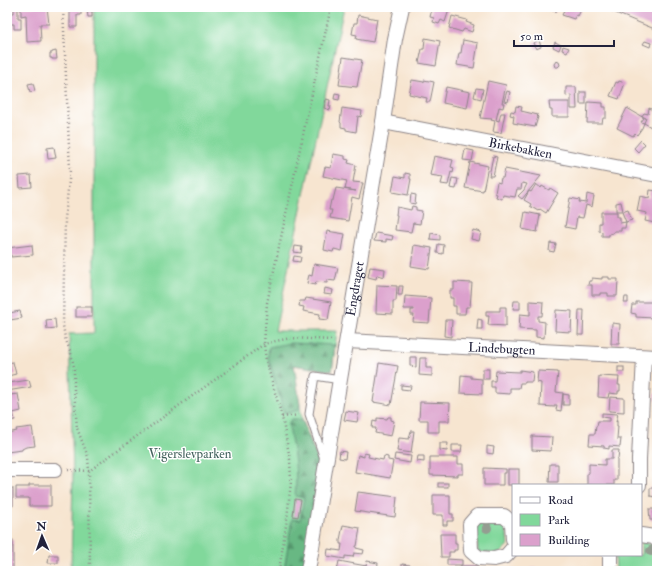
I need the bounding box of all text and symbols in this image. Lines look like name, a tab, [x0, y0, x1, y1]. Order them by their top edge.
scale bar	[514, 22, 614, 48]
text: 50 m	[520, 29, 544, 44]
street label: Birkebakken	[487, 135, 554, 163]
street label: Engdraget	[343, 260, 368, 317]
street label: Lindebugten	[468, 339, 536, 359]
park label: Vigerslevparken	[149, 446, 232, 463]
legend	[512, 484, 642, 556]
text: Road	[548, 493, 573, 508]
text: Park	[548, 513, 570, 528]
north arrow	[22, 516, 62, 556]
text: N	[36, 520, 48, 533]
text: Building	[548, 533, 591, 548]

